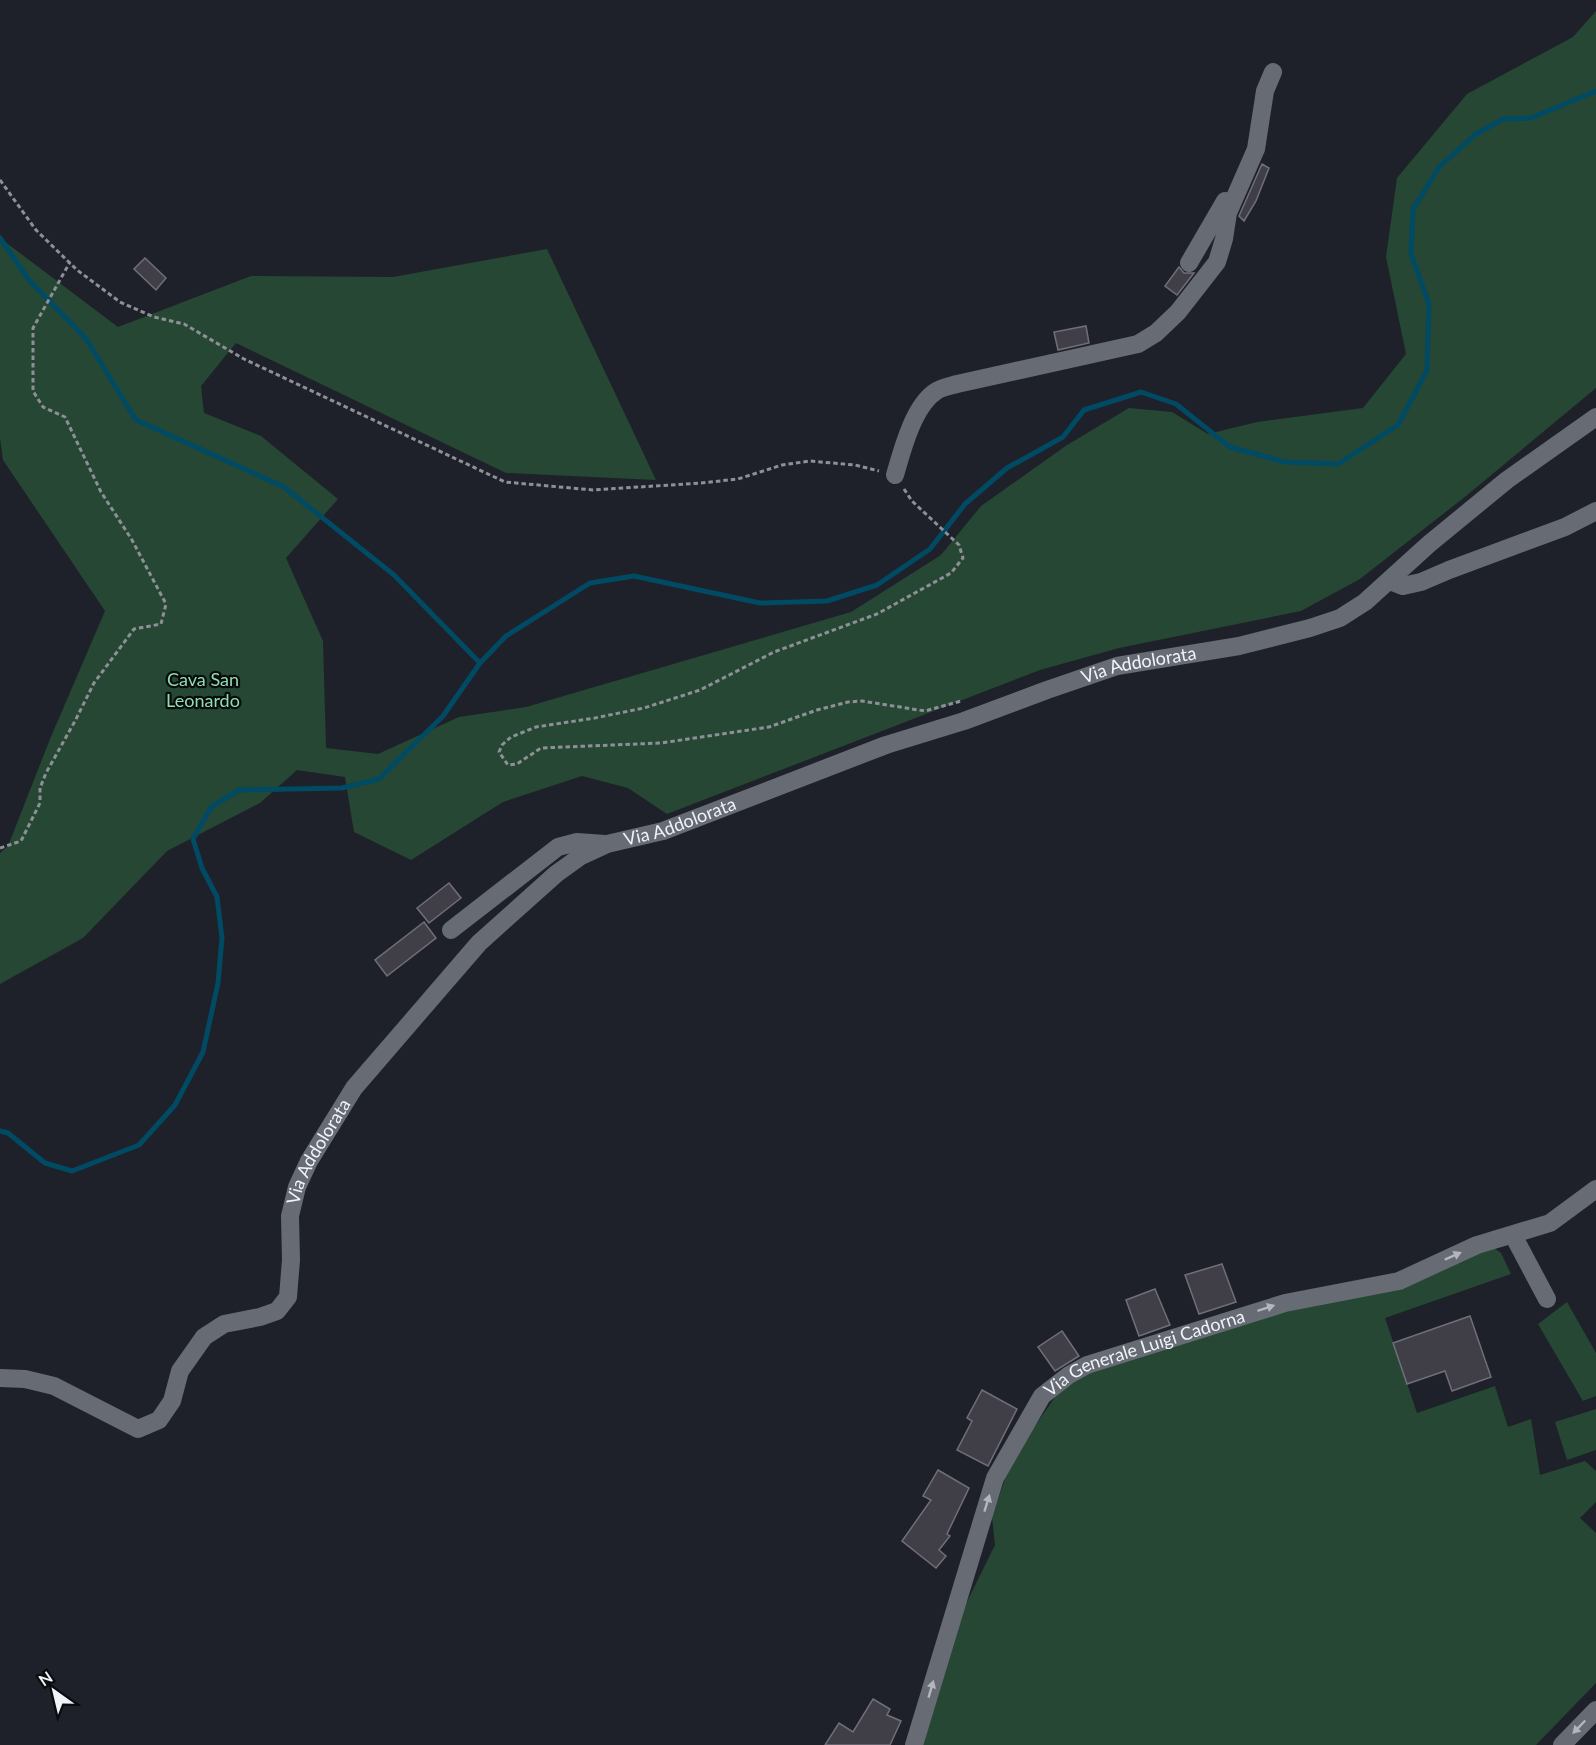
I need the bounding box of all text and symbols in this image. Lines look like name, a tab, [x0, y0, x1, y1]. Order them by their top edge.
street label: Via Addolorata	[1078, 641, 1198, 687]
park label: Cava San Leonardo	[166, 668, 240, 711]
street label: Via Addolorata	[622, 792, 739, 850]
street label: Via Addolorata	[281, 1094, 355, 1206]
one-way arrow	[1445, 1252, 1462, 1261]
one-way arrow	[1257, 1303, 1275, 1313]
street label: Via Generale Luigi Cadorna	[1039, 1304, 1247, 1401]
one-way arrow	[983, 1494, 993, 1512]
north arrow	[24, 1661, 84, 1721]
text: N	[35, 1667, 56, 1689]
one-way arrow	[927, 1680, 936, 1698]
one-way arrow	[1572, 1720, 1586, 1735]

